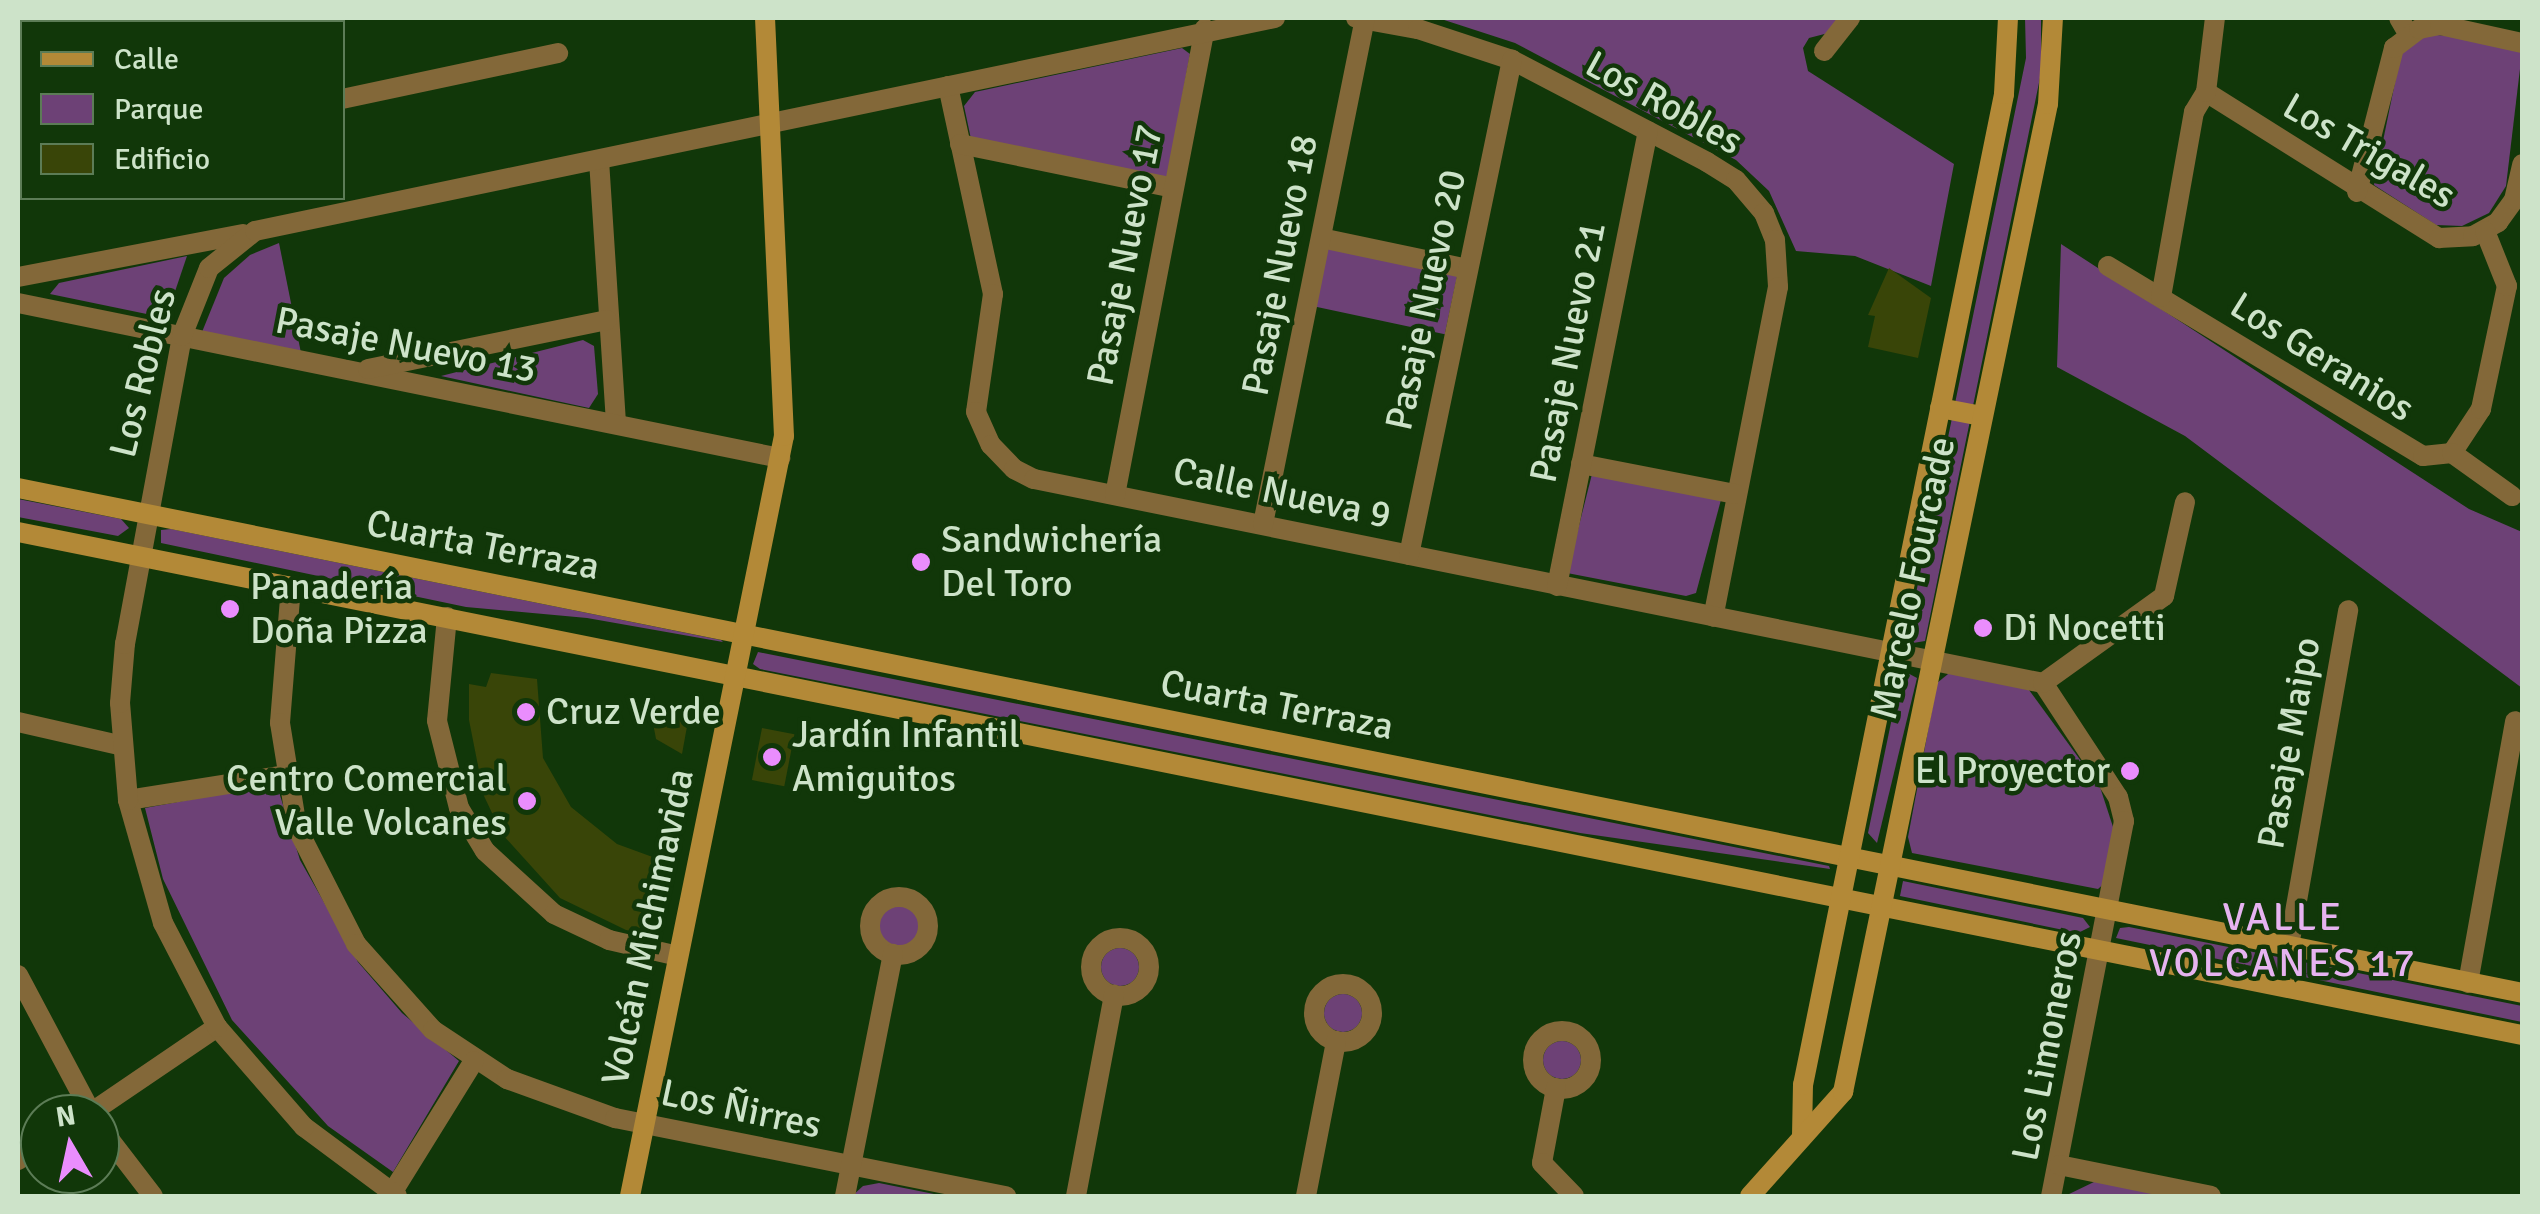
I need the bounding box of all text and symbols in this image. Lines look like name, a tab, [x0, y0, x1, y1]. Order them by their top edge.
legend	[20, 20, 345, 200]
text: Calle	[114, 41, 179, 78]
street label: Los Robles	[1578, 41, 1750, 165]
street label: Los Trigales	[2275, 83, 2463, 219]
text: Parque	[114, 91, 204, 128]
street label: Pasaje Nuevo 17	[1077, 121, 1173, 389]
street label: Pasaje Nuevo 18	[1232, 131, 1328, 399]
text: Edificio	[114, 141, 210, 178]
street label: Pasaje Nuevo 20	[1376, 166, 1476, 434]
street label: Pasaje Nuevo 21	[1520, 218, 1616, 486]
street label: Los Geranios	[2222, 283, 2422, 431]
street label: Los Robles	[100, 284, 186, 462]
street label: Pasaje Nuevo 13	[272, 297, 540, 393]
street label: Marcelo Fourcade	[1861, 433, 1965, 723]
street label: Calle Nueva 9	[1169, 448, 1395, 538]
street label: Cuarta Terraza	[363, 500, 603, 590]
place label: Sandwichería Del Toro	[941, 517, 1162, 606]
marker: Sandwichería Del Toro	[910, 551, 932, 573]
place label: Panadería Doña Pizza	[250, 564, 428, 654]
marker: Panadería Doña Pizza	[219, 598, 241, 620]
place label: Di Nocetti	[2003, 605, 2166, 651]
marker: Di Nocetti	[1972, 617, 1994, 639]
street label: Pasaje Maipo	[2248, 634, 2330, 852]
street label: Cuarta Terraza	[1157, 660, 1397, 750]
place label: Cruz Verde	[546, 689, 721, 735]
marker: Cruz Verde	[515, 701, 537, 723]
place label: Jardín Infantil Amiguitos	[792, 712, 1020, 802]
marker: Jardín Infantil Amiguitos	[761, 746, 783, 768]
place label: El Proyector	[1915, 748, 2110, 794]
place label: Centro Comercial Valle Volcanes	[226, 756, 507, 846]
marker: El Proyector	[2119, 760, 2141, 782]
street label: Volcán Michimavida	[592, 765, 704, 1089]
marker: Centro Comercial Valle Volcanes	[516, 790, 538, 812]
district label: VALLE VOLCANES 17	[2149, 893, 2417, 987]
street label: Los Limoneros	[2002, 928, 2092, 1164]
street label: Los Ñirres	[657, 1070, 825, 1148]
north arrow	[20, 1094, 120, 1194]
text: N	[53, 1098, 78, 1135]

